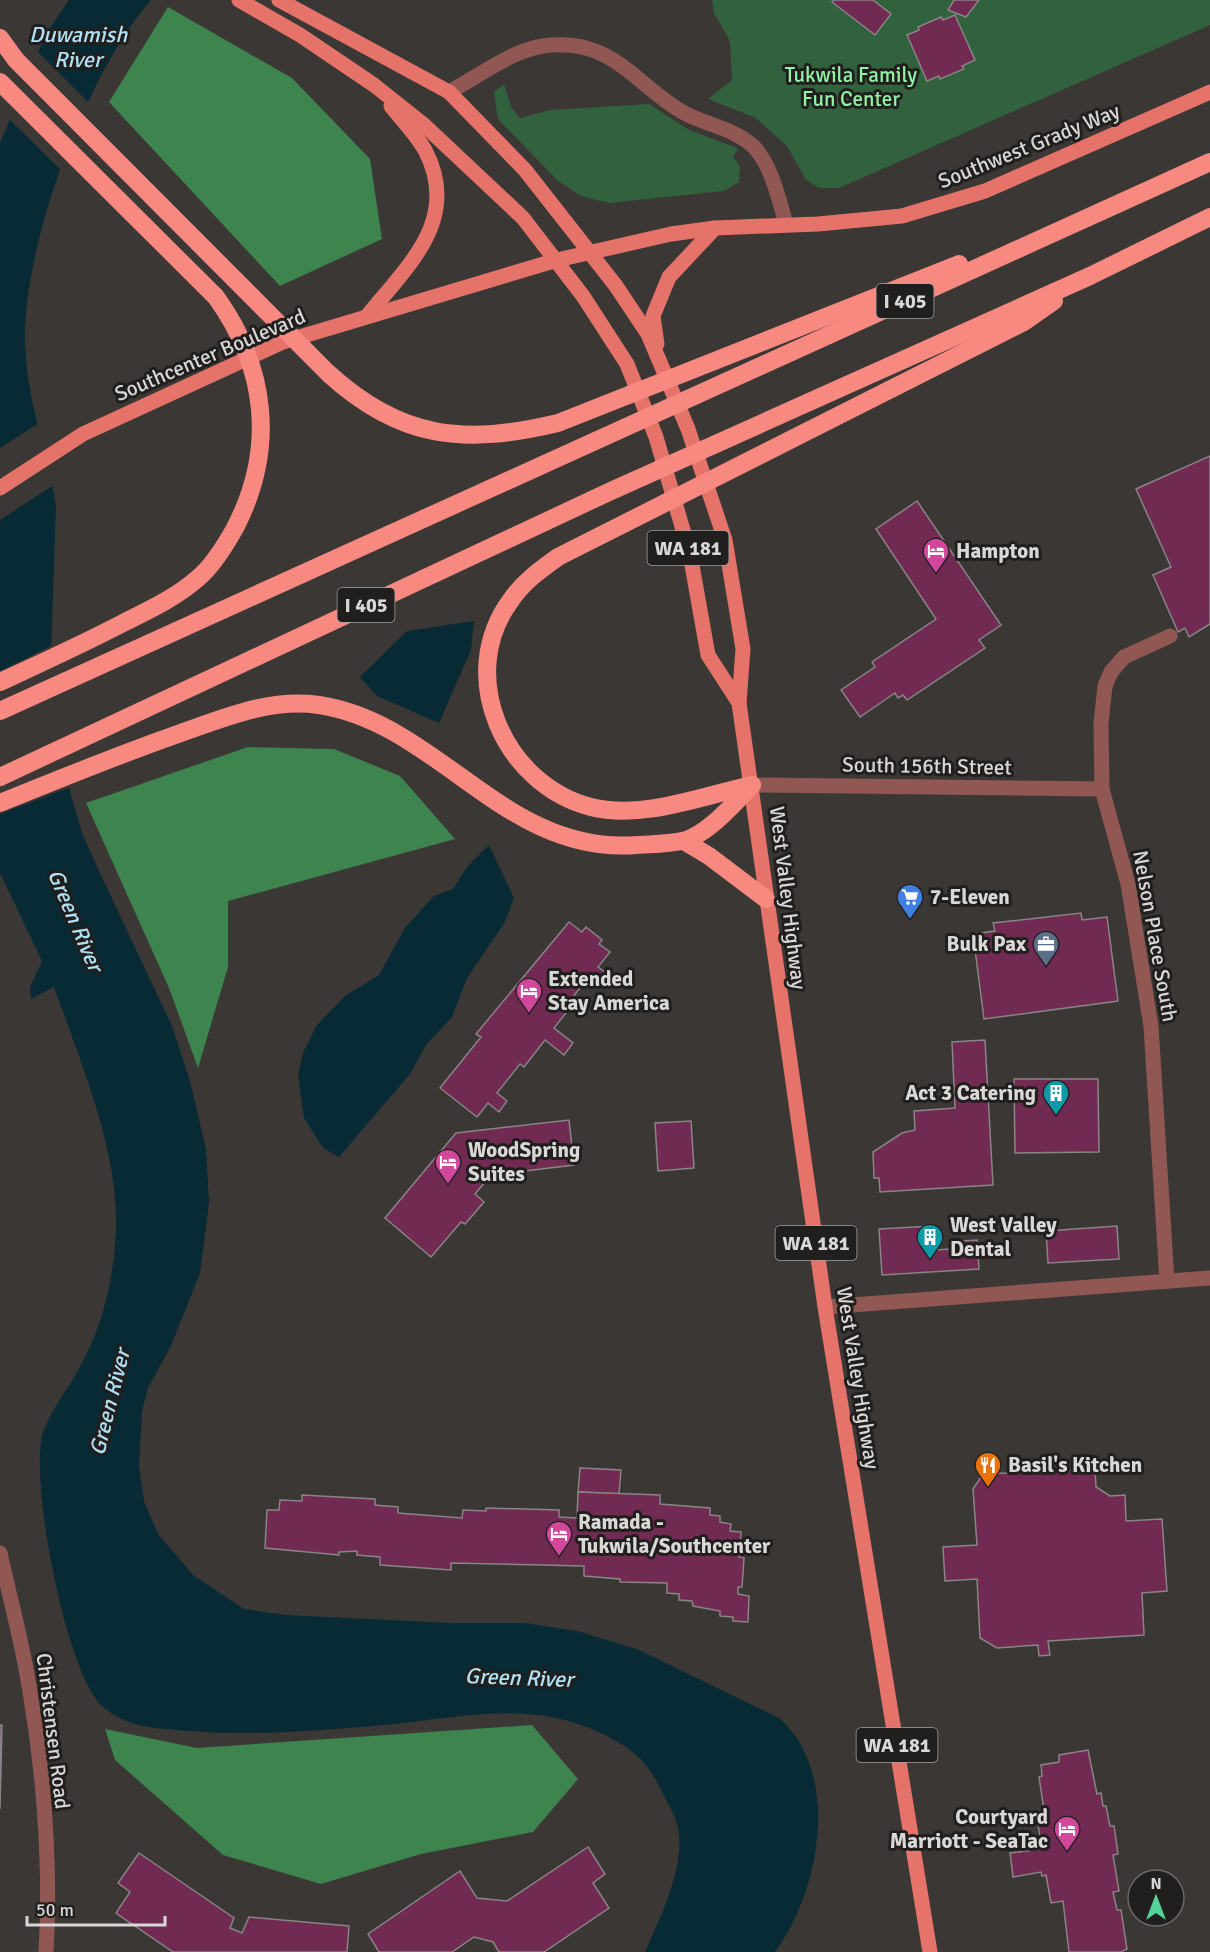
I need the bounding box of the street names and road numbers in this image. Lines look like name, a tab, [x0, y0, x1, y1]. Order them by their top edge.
street label: Southwest Grady Way	[934, 98, 1124, 194]
road number: I 405	[876, 284, 934, 318]
street label: Southcenter Boulevard	[111, 303, 309, 407]
road number: WA 181	[648, 531, 728, 565]
road number: I 405	[338, 588, 394, 622]
street label: South 156th Street	[842, 752, 1012, 780]
street label: West Valley Highway	[764, 805, 812, 991]
street label: Nelson Place South	[1127, 848, 1183, 1024]
road number: WA 181	[776, 1226, 856, 1260]
street label: West Valley Highway	[831, 1285, 885, 1471]
street label: Christensen Road	[31, 1652, 75, 1810]
road number: WA 181	[856, 1728, 938, 1762]

